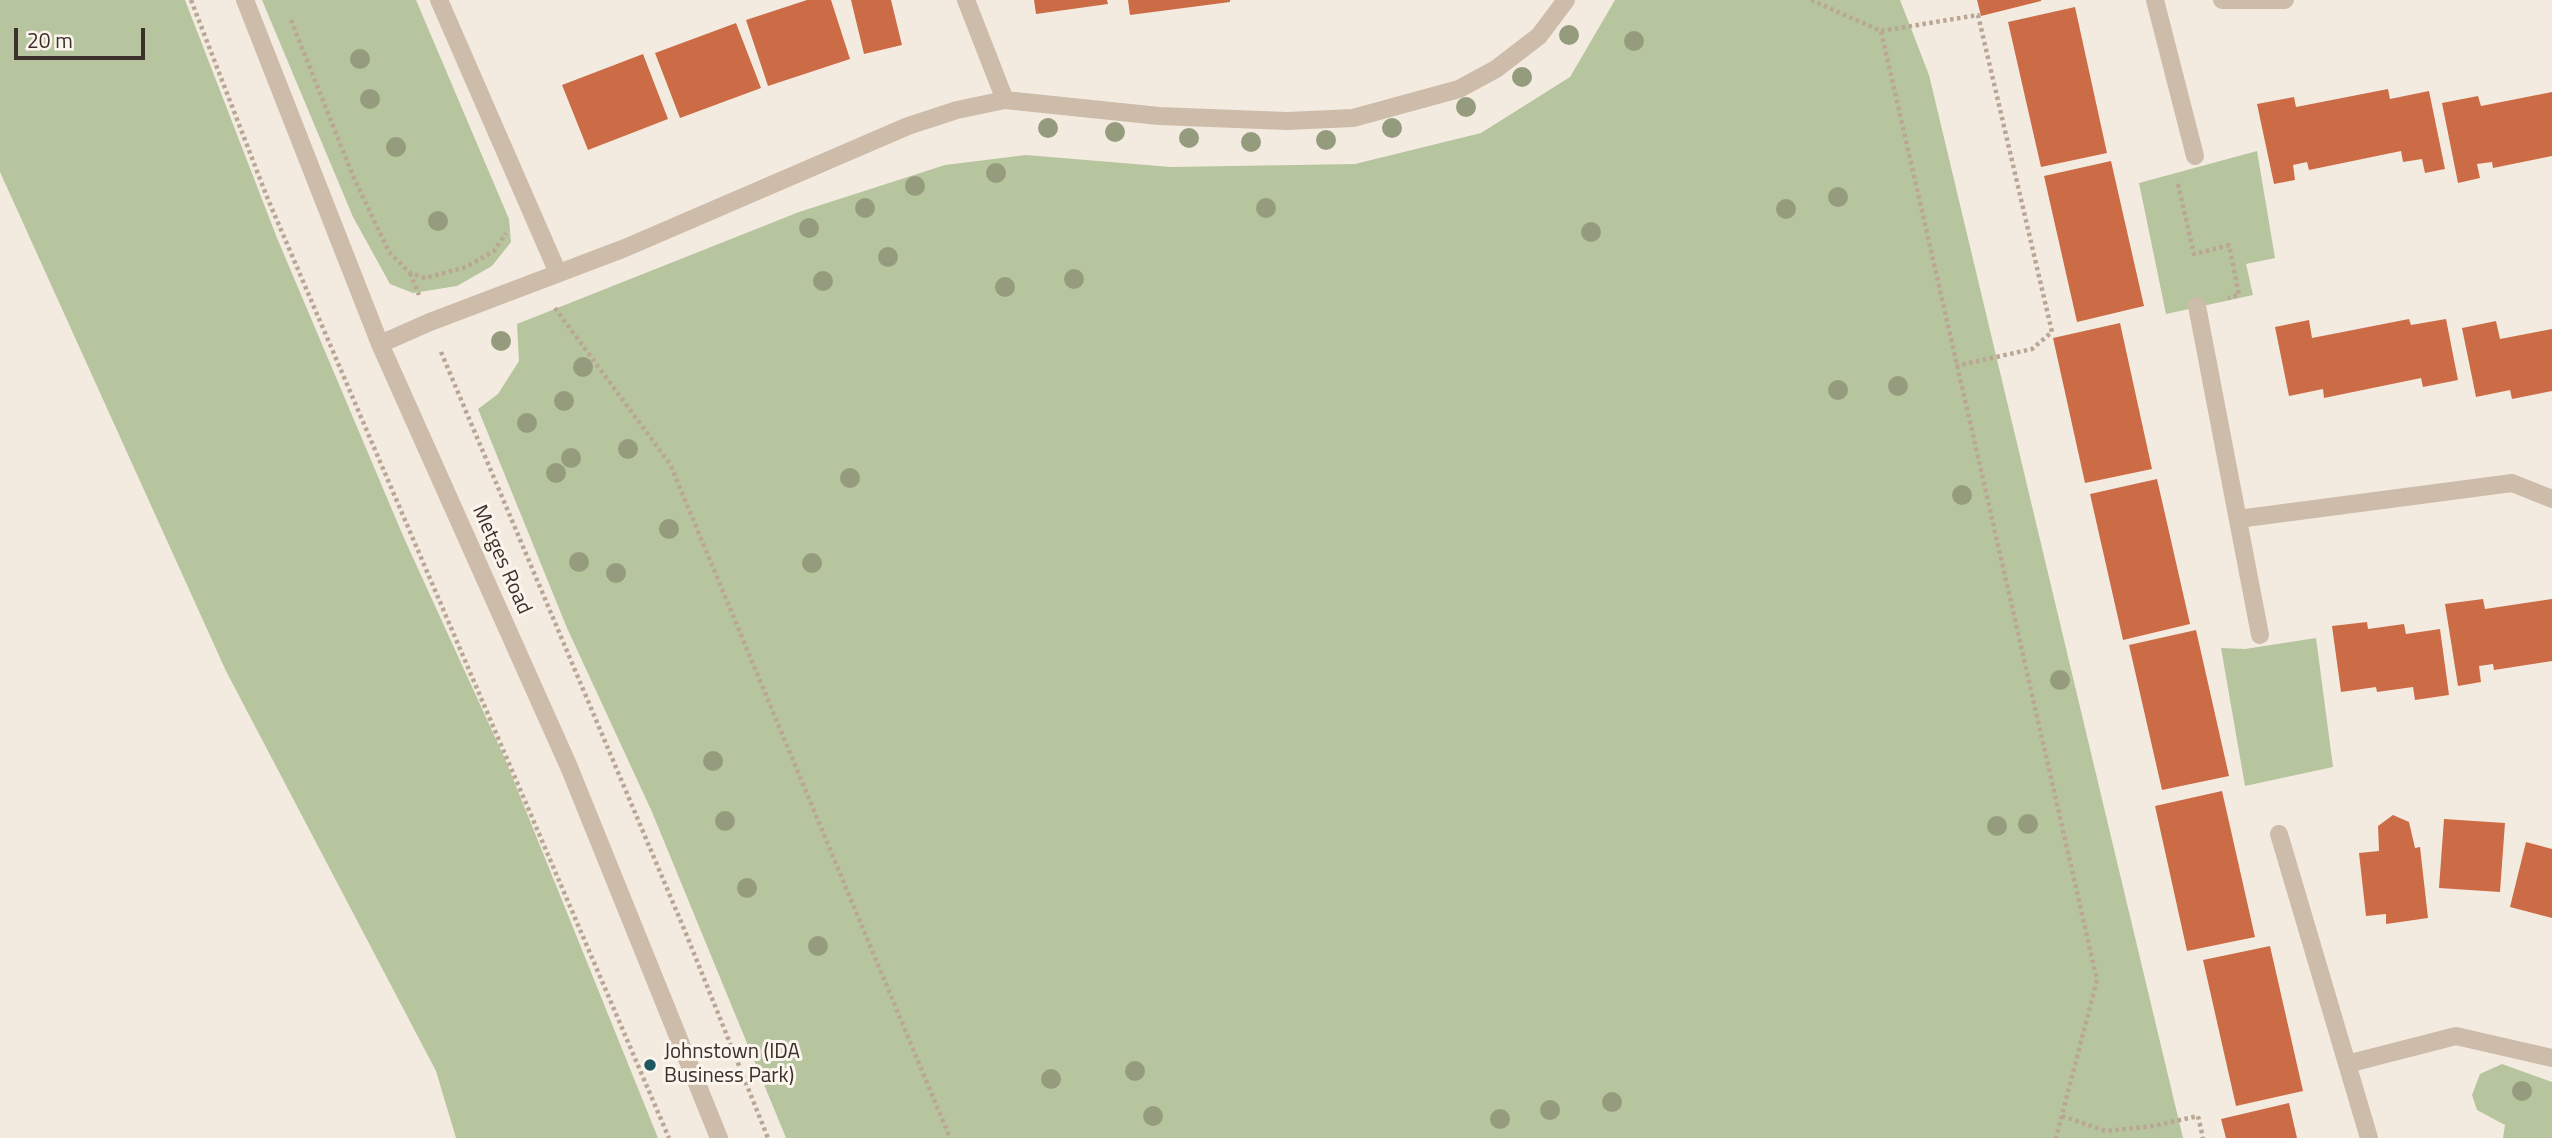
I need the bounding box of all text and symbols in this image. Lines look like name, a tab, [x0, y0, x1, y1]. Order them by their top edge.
scale bar	[18, 14, 149, 58]
text: 20 m	[27, 24, 73, 56]
street label: Metges Road	[466, 502, 536, 618]
place label: Johnstown (IDA Business Park)	[664, 1040, 800, 1090]
marker: Johnstown (IDA Business Park)	[642, 1057, 658, 1073]

